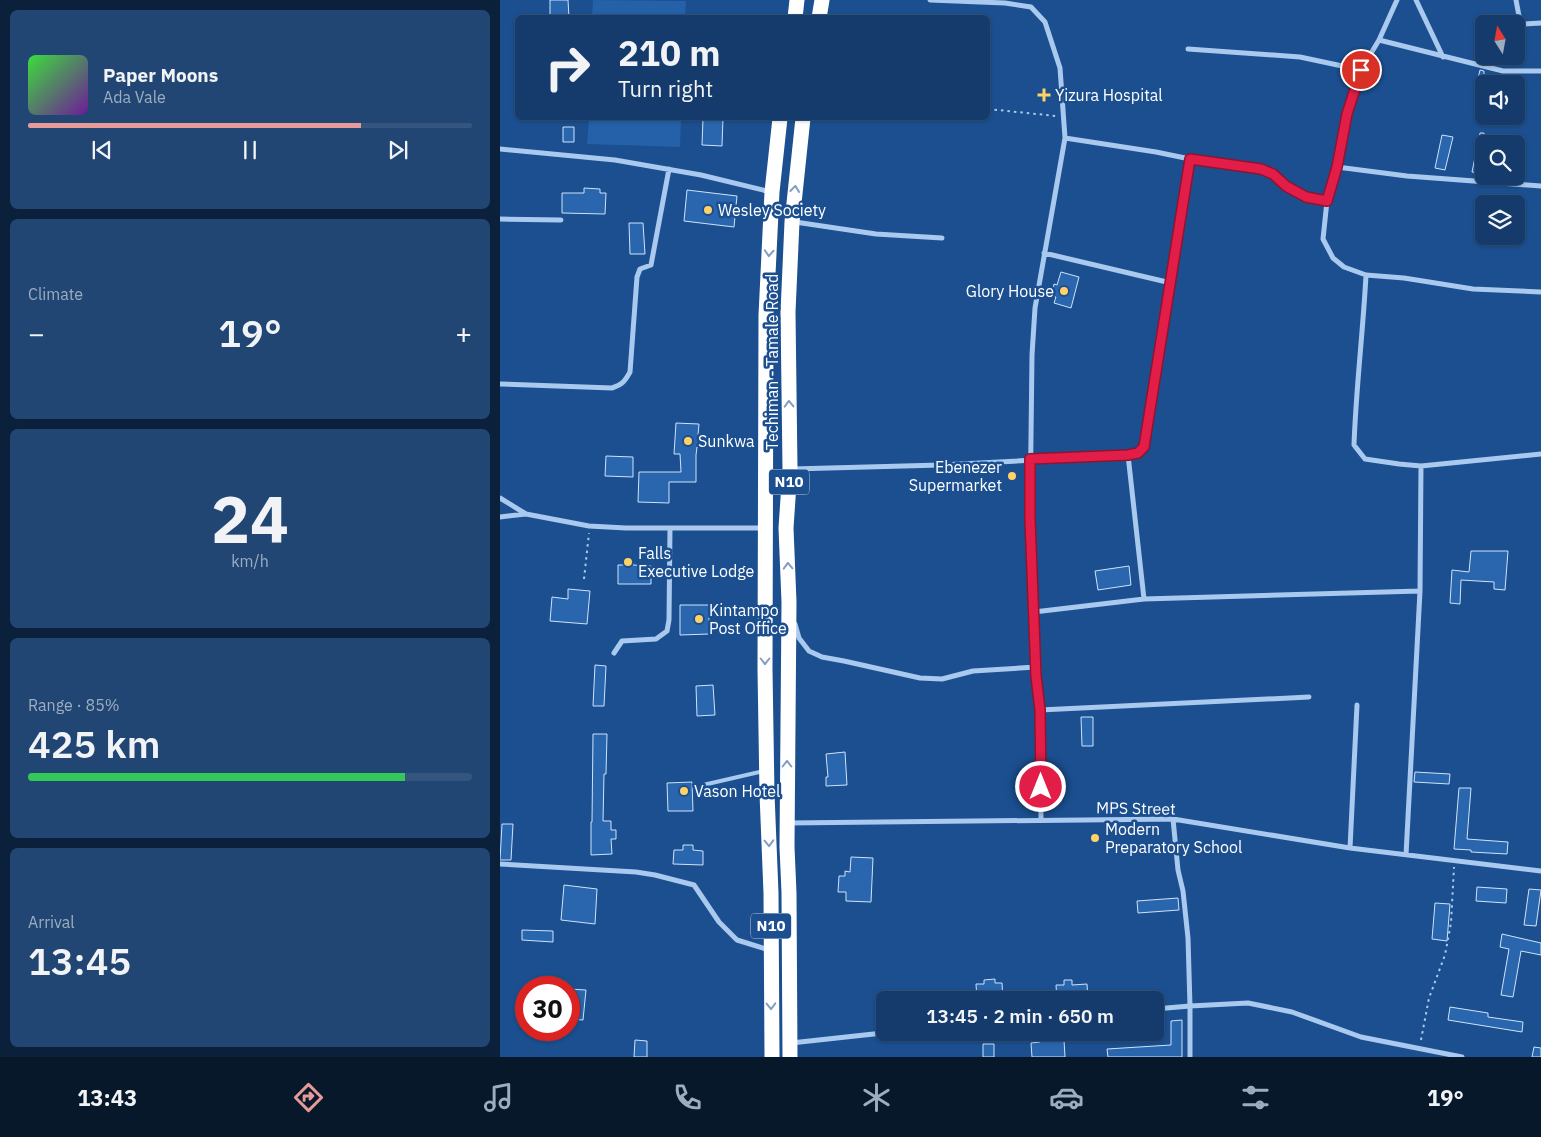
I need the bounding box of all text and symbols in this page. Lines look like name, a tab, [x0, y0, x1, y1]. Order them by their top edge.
north arrow	[1475, 15, 1525, 65]
map controls	[1475, 15, 1525, 245]
text: 210 m	[618, 30, 721, 76]
icon: right	[535, 35, 600, 100]
pin	[1340, 49, 1382, 91]
icon: arrive	[1347, 56, 1375, 84]
text: Paper Moons	[103, 63, 218, 87]
text: Turn right	[618, 74, 713, 103]
button: sound	[1475, 75, 1525, 125]
place label: Yizura Hospital	[1055, 85, 1163, 105]
text: Ada Vale	[103, 87, 166, 107]
marker: Yizura Hospital	[1037, 88, 1051, 102]
button: search	[1475, 135, 1525, 185]
icon: previous	[88, 136, 116, 164]
icon: pause	[236, 136, 264, 164]
icon: next	[384, 136, 412, 164]
one-way arrow	[789, 185, 800, 193]
button: layers	[1475, 195, 1525, 245]
place label: Wesley Society	[718, 200, 826, 220]
marker: Wesley Society	[702, 204, 714, 216]
one-way arrow	[763, 249, 774, 257]
street label: Techiman - Tamale Road	[762, 274, 782, 450]
place label: Glory House	[966, 281, 1054, 301]
text: Climate	[28, 284, 83, 304]
marker: Glory House	[1058, 285, 1070, 297]
text: 19°	[218, 308, 282, 357]
text: −	[28, 315, 45, 352]
text: +	[455, 315, 472, 352]
one-way arrow	[784, 400, 794, 408]
place label: Sunkwa	[698, 431, 755, 451]
marker: Sunkwa	[682, 435, 694, 447]
place label: Ebenezer Supermarket	[909, 457, 1002, 495]
road number: N10	[769, 470, 809, 494]
marker: Ebenezer Supermarket	[1006, 470, 1018, 482]
text: 24	[211, 476, 289, 561]
place label: Falls Executive Lodge	[638, 543, 755, 581]
text: km/h	[231, 551, 269, 571]
marker: Falls Executive Lodge	[622, 556, 634, 568]
one-way arrow	[782, 562, 793, 570]
place label: Kintampo Post Office	[709, 600, 787, 638]
marker: Kintampo Post Office	[693, 613, 705, 625]
one-way arrow	[760, 657, 770, 665]
text: Range · 85%	[28, 695, 120, 715]
text: 425 km	[28, 719, 160, 768]
one-way arrow	[782, 759, 792, 767]
position arrow	[1014, 760, 1066, 812]
place label: Vason Hotel	[694, 781, 780, 801]
marker: Vason Hotel	[678, 785, 690, 797]
street label: MPS Street	[1096, 797, 1176, 819]
place label: Modern Preparatory School	[1105, 819, 1242, 857]
marker: Modern Preparatory School	[1089, 832, 1101, 844]
one-way arrow	[764, 840, 774, 847]
text: Arrival	[28, 912, 75, 932]
road number: N10	[751, 914, 791, 938]
text: 13:45	[28, 936, 131, 985]
speed limit sign: 30	[515, 976, 580, 1041]
one-way arrow	[766, 1002, 777, 1010]
text: 13:45 · 2 min · 650 m	[926, 1004, 1114, 1028]
icon: directions	[291, 1080, 326, 1115]
icon: music	[481, 1080, 516, 1115]
icon: phone	[670, 1080, 705, 1115]
icon: climate	[859, 1080, 894, 1115]
icon: car	[1049, 1080, 1084, 1115]
icon: filters	[1238, 1080, 1273, 1115]
text: 13:43	[77, 1083, 137, 1112]
text: 19°	[1427, 1083, 1464, 1112]

